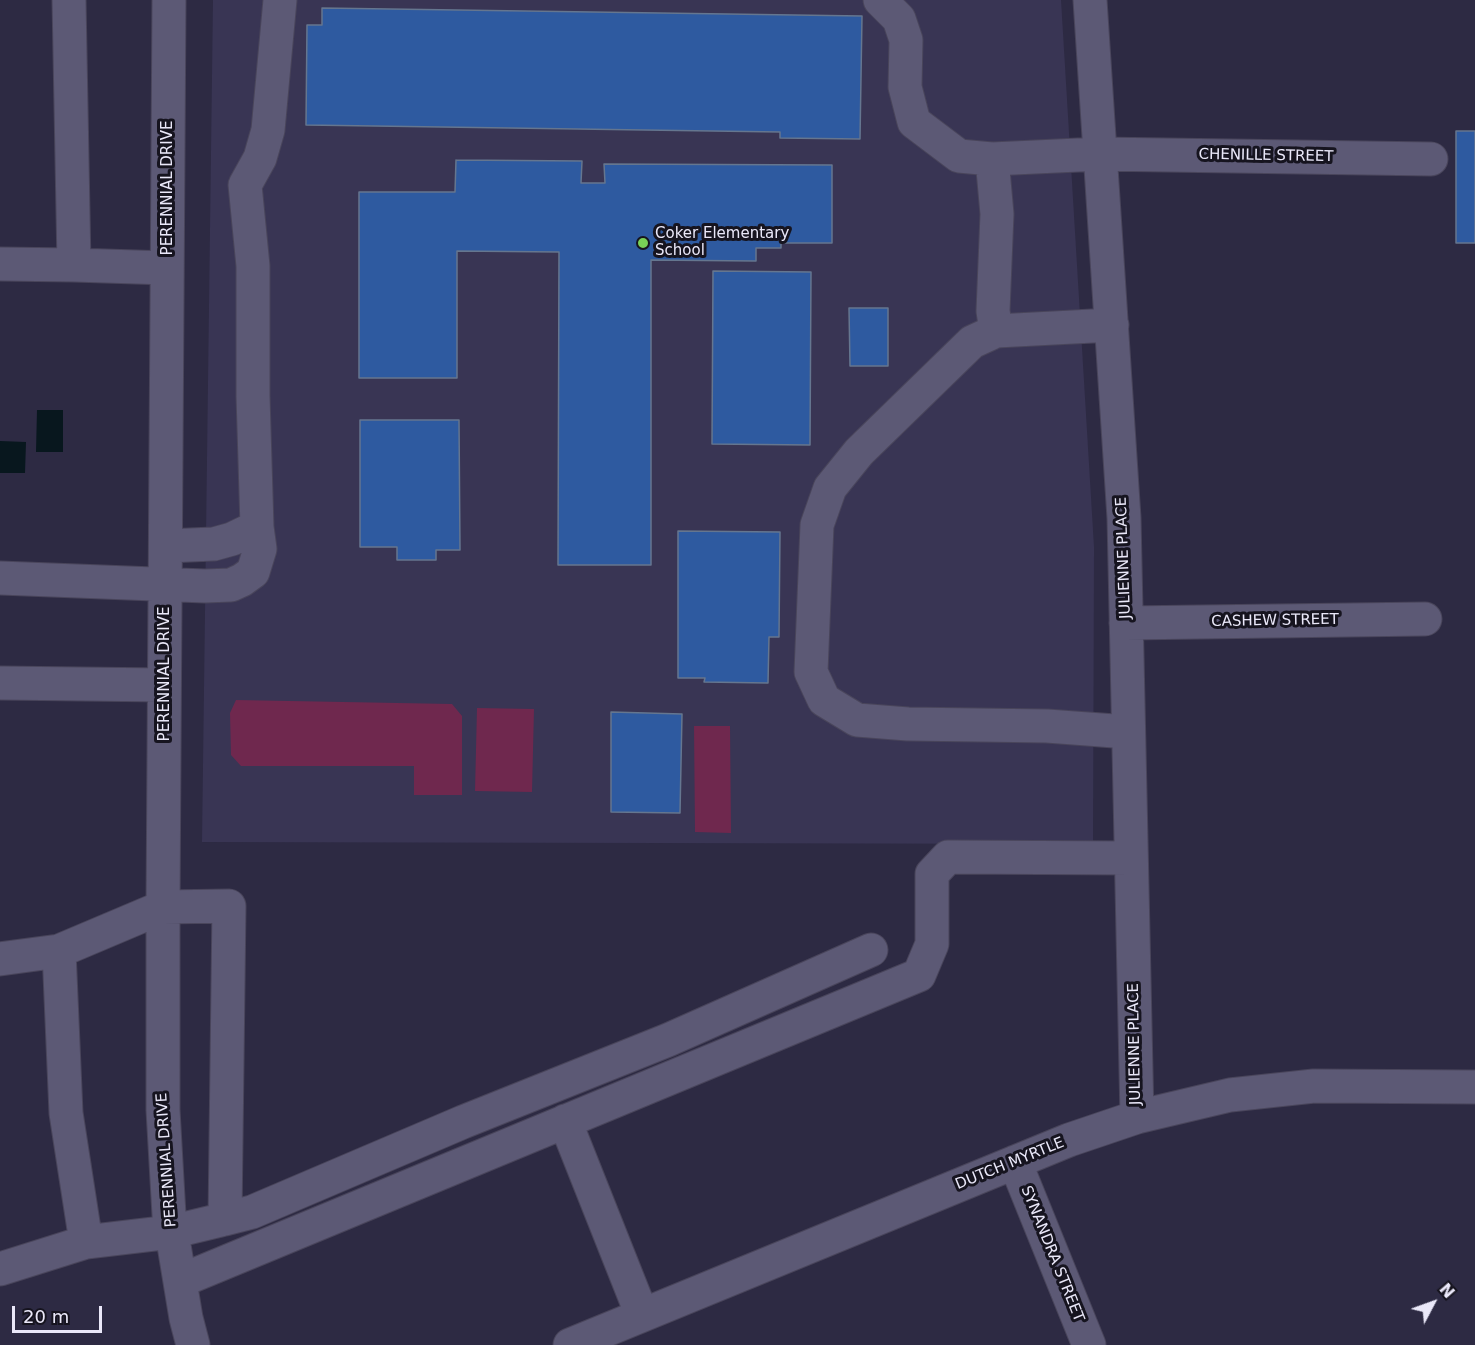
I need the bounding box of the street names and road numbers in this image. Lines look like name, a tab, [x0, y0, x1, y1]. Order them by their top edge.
street label: PERENNIAL DRIVE	[159, 121, 177, 255]
street label: CHENILLE STREET	[1198, 146, 1334, 166]
street label: JULIENNE PLACE	[1113, 497, 1135, 619]
street label: PERENNIAL DRIVE	[156, 607, 174, 741]
street label: CASHEW STREET	[1211, 611, 1339, 631]
street label: JULIENNE PLACE	[1125, 983, 1145, 1105]
street label: PERENNIAL DRIVE	[153, 1092, 181, 1228]
street label: DUTCH MYRTLE	[953, 1134, 1067, 1194]
street label: SYNANDRA STREET	[1016, 1183, 1088, 1325]

